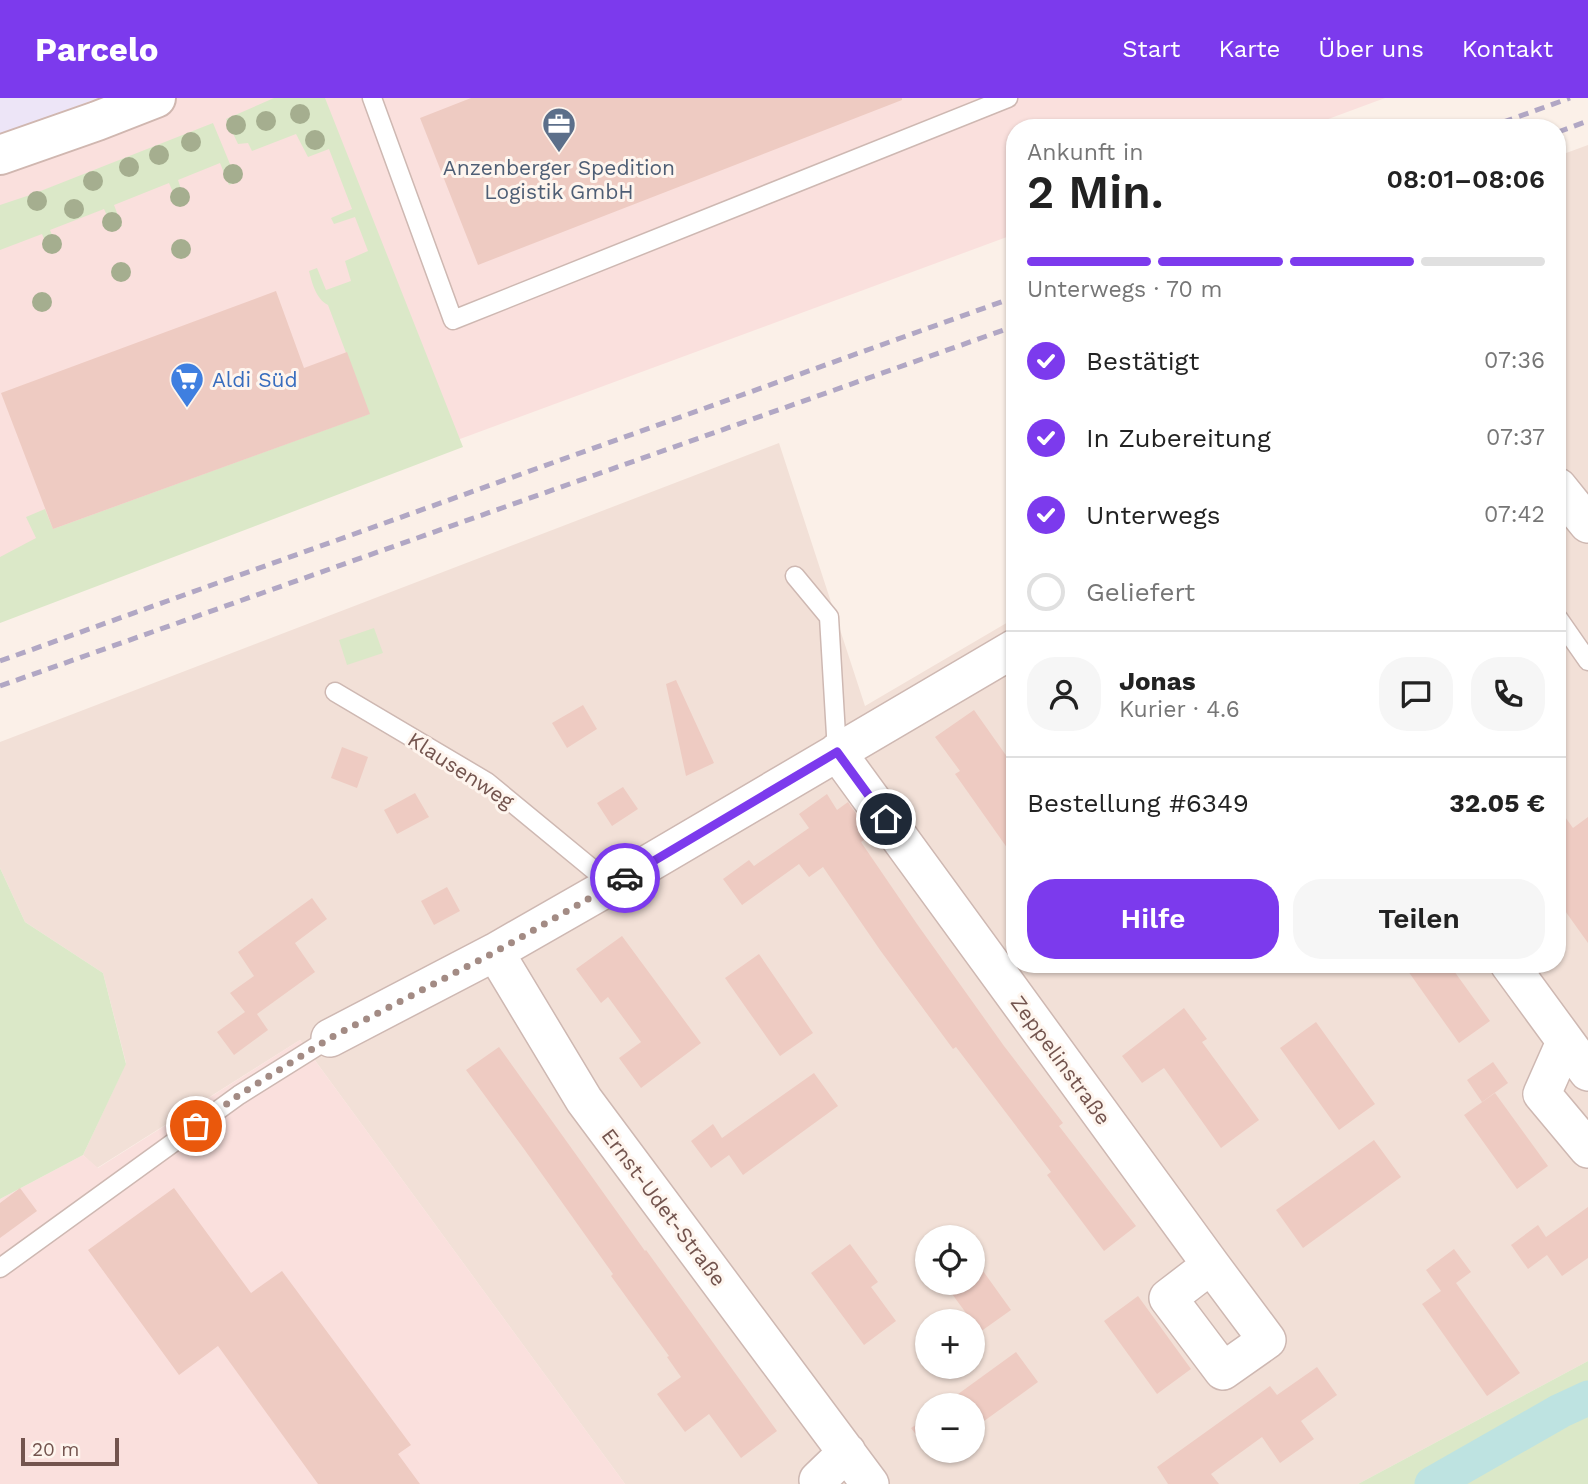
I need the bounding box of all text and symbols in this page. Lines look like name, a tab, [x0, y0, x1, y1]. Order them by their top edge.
text: Parcelo	[35, 30, 159, 69]
text: Start	[1122, 35, 1180, 63]
text: Karte	[1218, 35, 1280, 63]
text: Über uns	[1318, 35, 1424, 63]
text: Kontakt	[1462, 35, 1553, 63]
office icon: Anzenberger Spedition Logistik GmbH	[540, 105, 578, 154]
text: Ankunft in	[1027, 139, 1143, 166]
place label: Anzenberger Spedition Logistik GmbH	[443, 155, 675, 204]
text: 08:01–08:06	[1386, 164, 1545, 194]
text: 2 Min.	[1027, 165, 1164, 219]
text: Unterwegs · 70 m	[1027, 276, 1223, 303]
icon: check	[1027, 342, 1065, 380]
text: Bestätigt	[1086, 346, 1199, 376]
text: 07:36	[1484, 347, 1545, 374]
supermarket icon: Aldi Süd	[168, 360, 206, 409]
place label: Aldi Süd	[212, 367, 298, 392]
icon: check	[1027, 419, 1065, 457]
text: In Zubereitung	[1086, 423, 1271, 453]
text: 07:37	[1486, 424, 1545, 451]
icon: check	[1027, 496, 1065, 534]
text: Unterwegs	[1086, 500, 1221, 530]
text: 07:42	[1484, 501, 1545, 528]
text: Geliefert	[1086, 577, 1195, 607]
button: person	[1027, 657, 1101, 731]
button: chat	[1379, 657, 1453, 731]
button: phone	[1471, 657, 1545, 731]
text: Jonas	[1119, 666, 1196, 696]
text: Kurier · 4.6	[1119, 696, 1240, 723]
street label: Klausenweg	[403, 726, 519, 814]
text: Bestellung #6349	[1027, 788, 1249, 818]
text: 32.05 €	[1449, 788, 1545, 818]
pin	[856, 789, 916, 849]
icon: home	[867, 800, 905, 838]
courier	[590, 843, 660, 913]
icon: car	[606, 859, 644, 897]
button: Hilfe	[1027, 879, 1279, 959]
button: Teilen	[1293, 879, 1545, 959]
street label: Zeppelinstraße	[1006, 991, 1116, 1129]
pin	[166, 1096, 226, 1156]
icon: bag	[177, 1107, 215, 1145]
street label: Ernst-Udet-Straße	[596, 1123, 732, 1291]
map controls	[915, 1225, 985, 1463]
button: locate	[915, 1225, 985, 1295]
button: +	[915, 1309, 985, 1379]
button: −	[915, 1393, 985, 1463]
scale bar	[21, 1435, 119, 1467]
text: 20 m	[32, 1438, 79, 1461]

